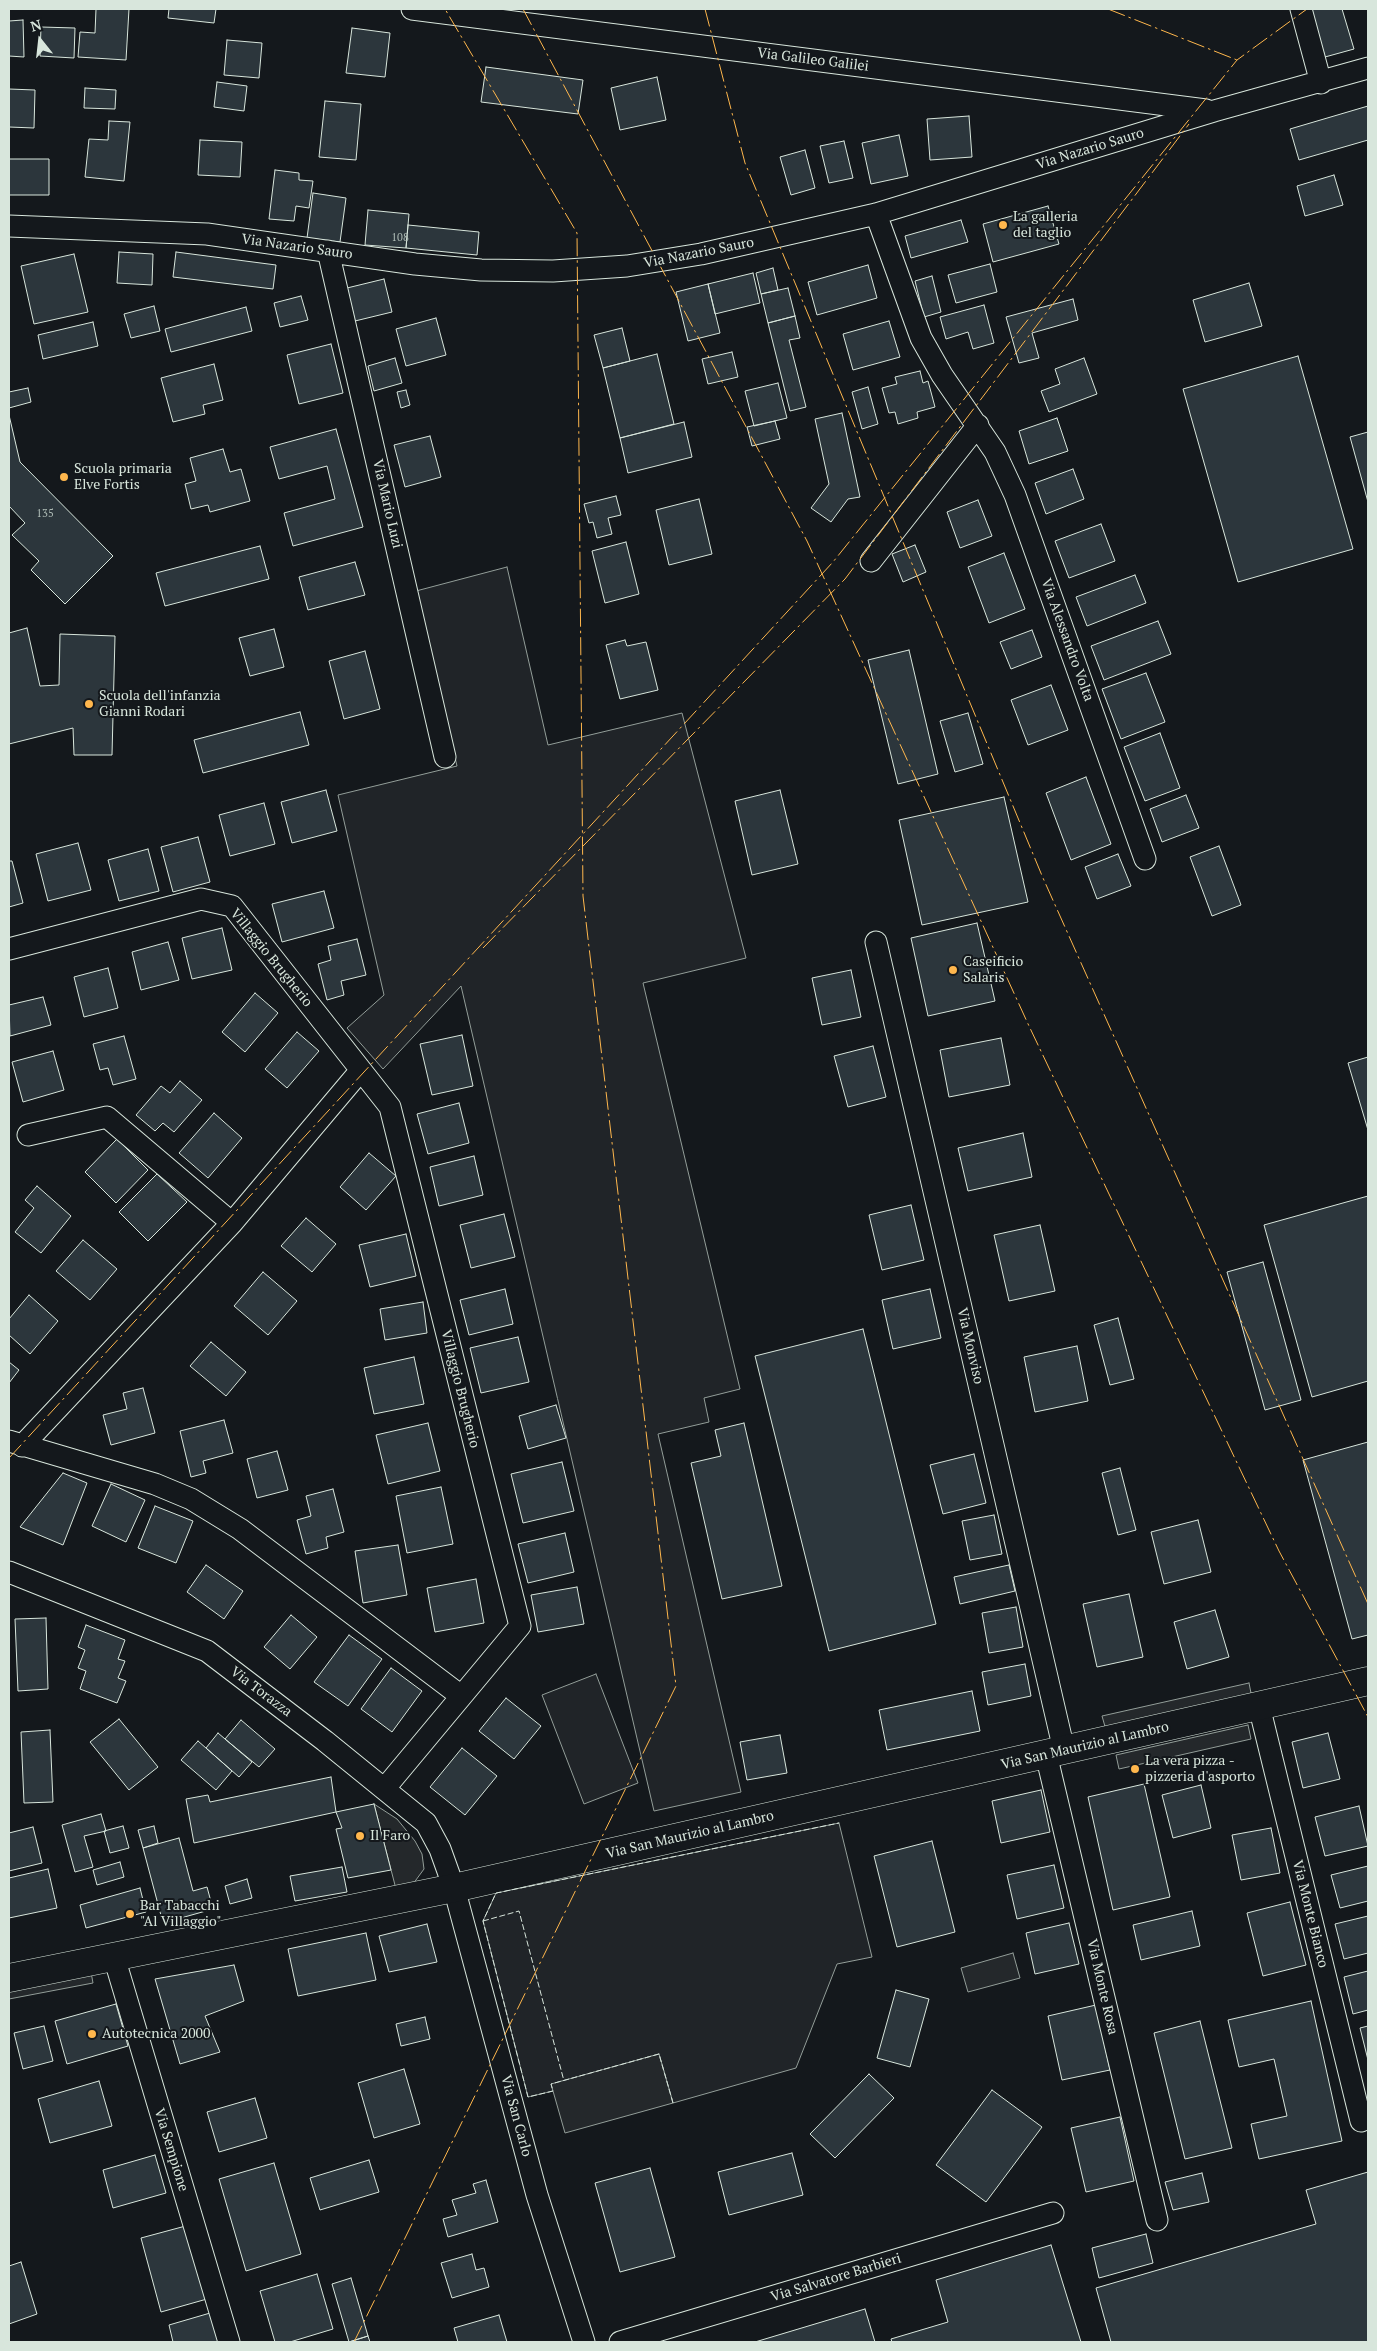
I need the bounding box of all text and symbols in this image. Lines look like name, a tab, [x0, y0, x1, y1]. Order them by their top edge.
north arrow	[15, 15, 65, 65]
text: N	[28, 15, 43, 36]
street label: Via Galileo Galilei	[756, 45, 870, 75]
street label: Via Nazario Sauro	[1034, 125, 1146, 173]
place label: La galleria del taglio	[1013, 209, 1078, 242]
marker: La galleria del taglio	[997, 219, 1009, 231]
street label: Via Nazario Sauro	[240, 231, 354, 263]
house number: 108	[391, 231, 409, 245]
street label: Via Nazario Sauro	[642, 234, 756, 272]
street label: Via Mario Luzi	[369, 458, 405, 550]
place label: Scuola primaria Elve Fortis	[74, 461, 172, 494]
marker: Scuola primaria Elve Fortis	[58, 471, 70, 483]
house number: 135	[36, 507, 54, 521]
street label: Via Alessandro Volta	[1037, 576, 1097, 704]
place label: Scuola dell'infanzia Gianni Rodari	[99, 688, 221, 720]
marker: Scuola dell'infanzia Gianni Rodari	[83, 698, 95, 710]
street label: Villaggio Brugherio	[226, 906, 316, 1010]
place label: Caseificio Salaris	[963, 954, 1023, 986]
marker: Caseificio Salaris	[947, 964, 959, 976]
street label: Via Monviso	[953, 1306, 987, 1386]
street label: Villaggio Brugherio	[437, 1328, 483, 1450]
street label: Via Torazza	[227, 1663, 295, 1721]
street label: Via San Maurizio al Lambro	[999, 1718, 1171, 1774]
place label: La vera pizza - pizzeria d'asporto	[1145, 1753, 1255, 1785]
marker: La vera pizza - pizzeria d'asporto	[1129, 1763, 1141, 1775]
street label: Via San Maurizio al Lambro	[604, 1807, 776, 1863]
place label: Il Faro	[370, 1828, 410, 1844]
marker: Il Faro	[354, 1830, 366, 1842]
street label: Via Monte Bianco	[1289, 1858, 1331, 1970]
place label: Bar Tabacchi "Al Villaggio"	[140, 1898, 221, 1930]
marker: Bar Tabacchi "Al Villaggio"	[124, 1908, 136, 1920]
street label: Via Monte Rosa	[1083, 1938, 1121, 2036]
place label: Autotecnica 2000	[102, 2026, 211, 2042]
marker: Autotecnica 2000	[86, 2028, 98, 2040]
street label: Via San Carlo	[497, 2073, 535, 2159]
street label: Via Sempione	[150, 2106, 192, 2194]
street label: Via Salvatore Barbieri	[769, 2250, 903, 2306]

